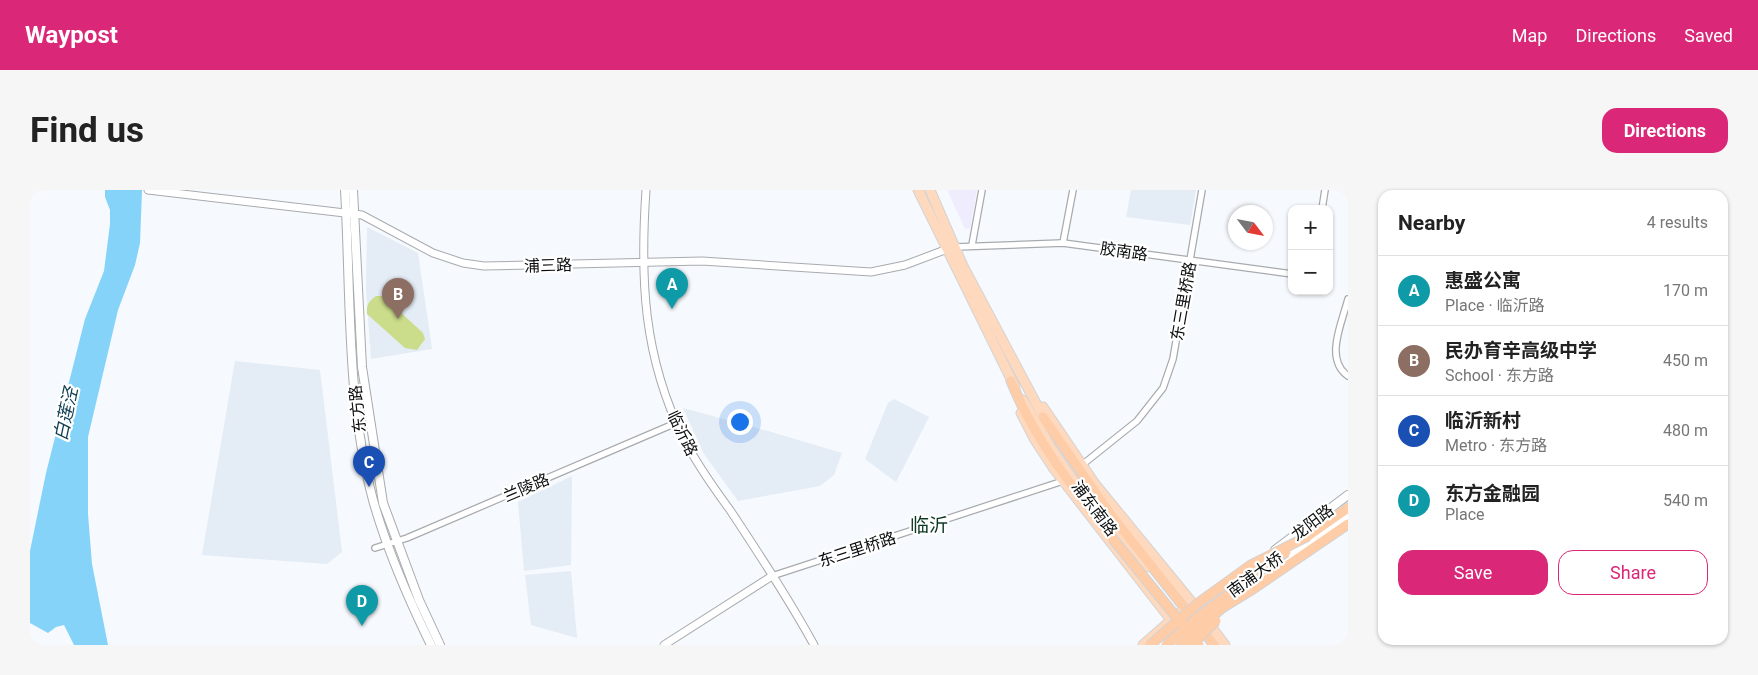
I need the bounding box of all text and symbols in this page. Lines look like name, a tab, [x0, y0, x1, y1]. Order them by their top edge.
text: Waypost	[25, 21, 118, 49]
text: Map	[1512, 25, 1547, 46]
text: Directions	[1575, 25, 1656, 46]
text: Saved	[1684, 25, 1733, 46]
button: Directions	[1602, 108, 1728, 153]
text: Find us	[30, 110, 144, 151]
north arrow	[1228, 205, 1273, 250]
map controls	[1288, 205, 1333, 295]
button: +	[1288, 205, 1333, 250]
text: Nearby	[1398, 211, 1465, 235]
text: 4 results	[1647, 213, 1708, 232]
street label: 胶南路	[1099, 239, 1149, 264]
button: −	[1288, 250, 1333, 295]
street label: 浦三路	[524, 255, 572, 276]
street label: 东三里桥路	[1167, 260, 1200, 342]
pin: A	[656, 268, 688, 309]
text: 惠盛公寓	[1445, 269, 1521, 292]
pin: B	[382, 278, 414, 319]
text: A	[1409, 281, 1419, 300]
text: 170 m	[1663, 281, 1708, 300]
text: Place · 临沂路	[1445, 296, 1545, 315]
text: 民办育辛高级中学	[1445, 339, 1597, 362]
text: B	[1409, 351, 1419, 370]
text: 450 m	[1663, 351, 1708, 370]
text: School · 东方路	[1445, 366, 1554, 385]
water label: 白莲泾	[50, 383, 82, 442]
street label: 东方路	[346, 384, 369, 434]
street label: 临沂路	[663, 407, 702, 459]
your location	[727, 409, 753, 435]
text: 临沂新村	[1445, 409, 1521, 432]
text: C	[1409, 421, 1419, 440]
text: 480 m	[1663, 421, 1708, 440]
text: Metro · 东方路	[1445, 436, 1547, 455]
pin: C	[353, 446, 385, 487]
street label: 兰陵路	[500, 469, 552, 506]
street label: 浦东南路	[1068, 477, 1121, 540]
text: 东方金融园	[1445, 482, 1540, 505]
text: D	[1409, 491, 1419, 510]
text: 540 m	[1663, 491, 1708, 510]
street label: 龙阳路	[1287, 500, 1337, 544]
text: Place	[1445, 505, 1485, 524]
district label: 临沂	[910, 514, 948, 537]
street label: 东三里桥路	[816, 528, 898, 571]
street label: 南浦大桥	[1224, 548, 1287, 601]
button: Save	[1398, 550, 1548, 595]
button: Share	[1558, 550, 1708, 595]
pin: D	[346, 585, 378, 626]

